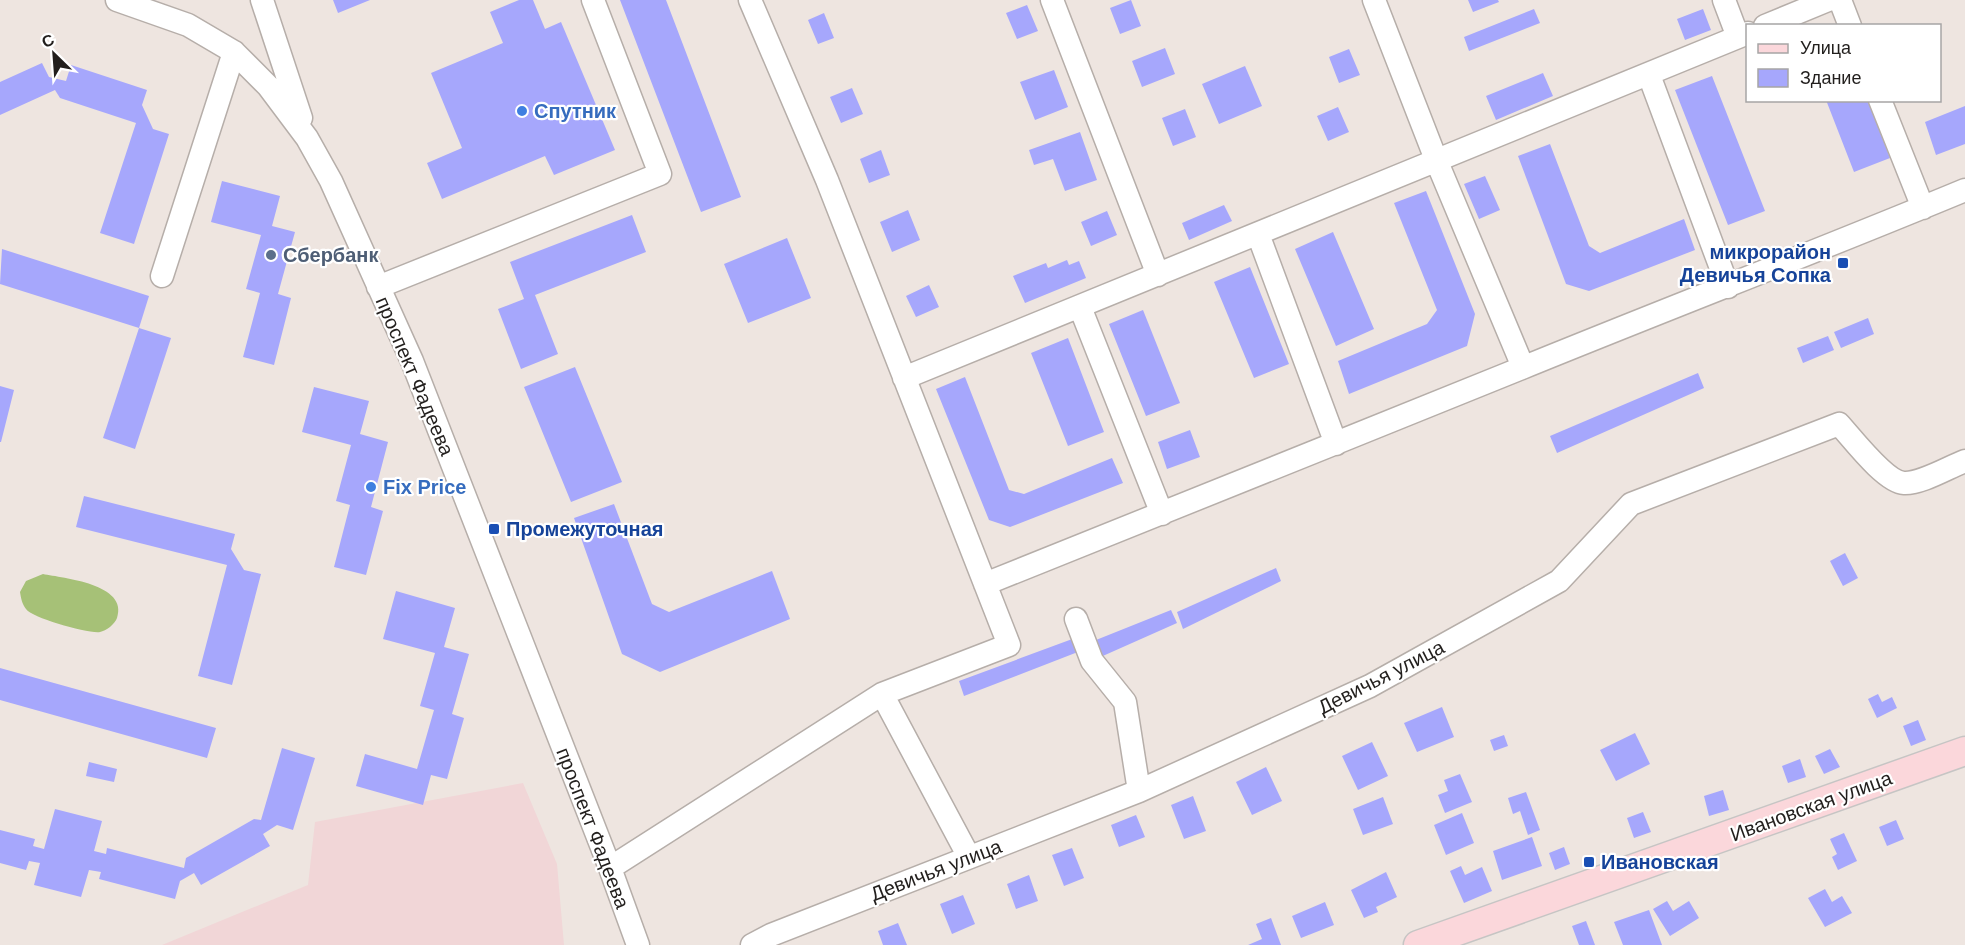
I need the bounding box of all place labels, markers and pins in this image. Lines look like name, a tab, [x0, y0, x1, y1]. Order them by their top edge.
place label: Спутник	[534, 100, 617, 122]
marker: Спутник	[515, 104, 529, 118]
place label: микрорайон Девичья Сопка	[1680, 241, 1832, 286]
place label: Сбербанк	[283, 244, 379, 266]
marker: Сбербанк	[264, 248, 278, 262]
marker: микрорайон Девичья Сопка	[1836, 256, 1850, 270]
place label: Fix Price	[383, 476, 466, 498]
marker: Fix Price	[364, 480, 378, 494]
place label: Промежуточная	[506, 518, 663, 540]
marker: Промежуточная	[487, 522, 501, 536]
place label: Ивановская	[1601, 851, 1719, 873]
marker: Ивановская	[1582, 855, 1596, 869]

